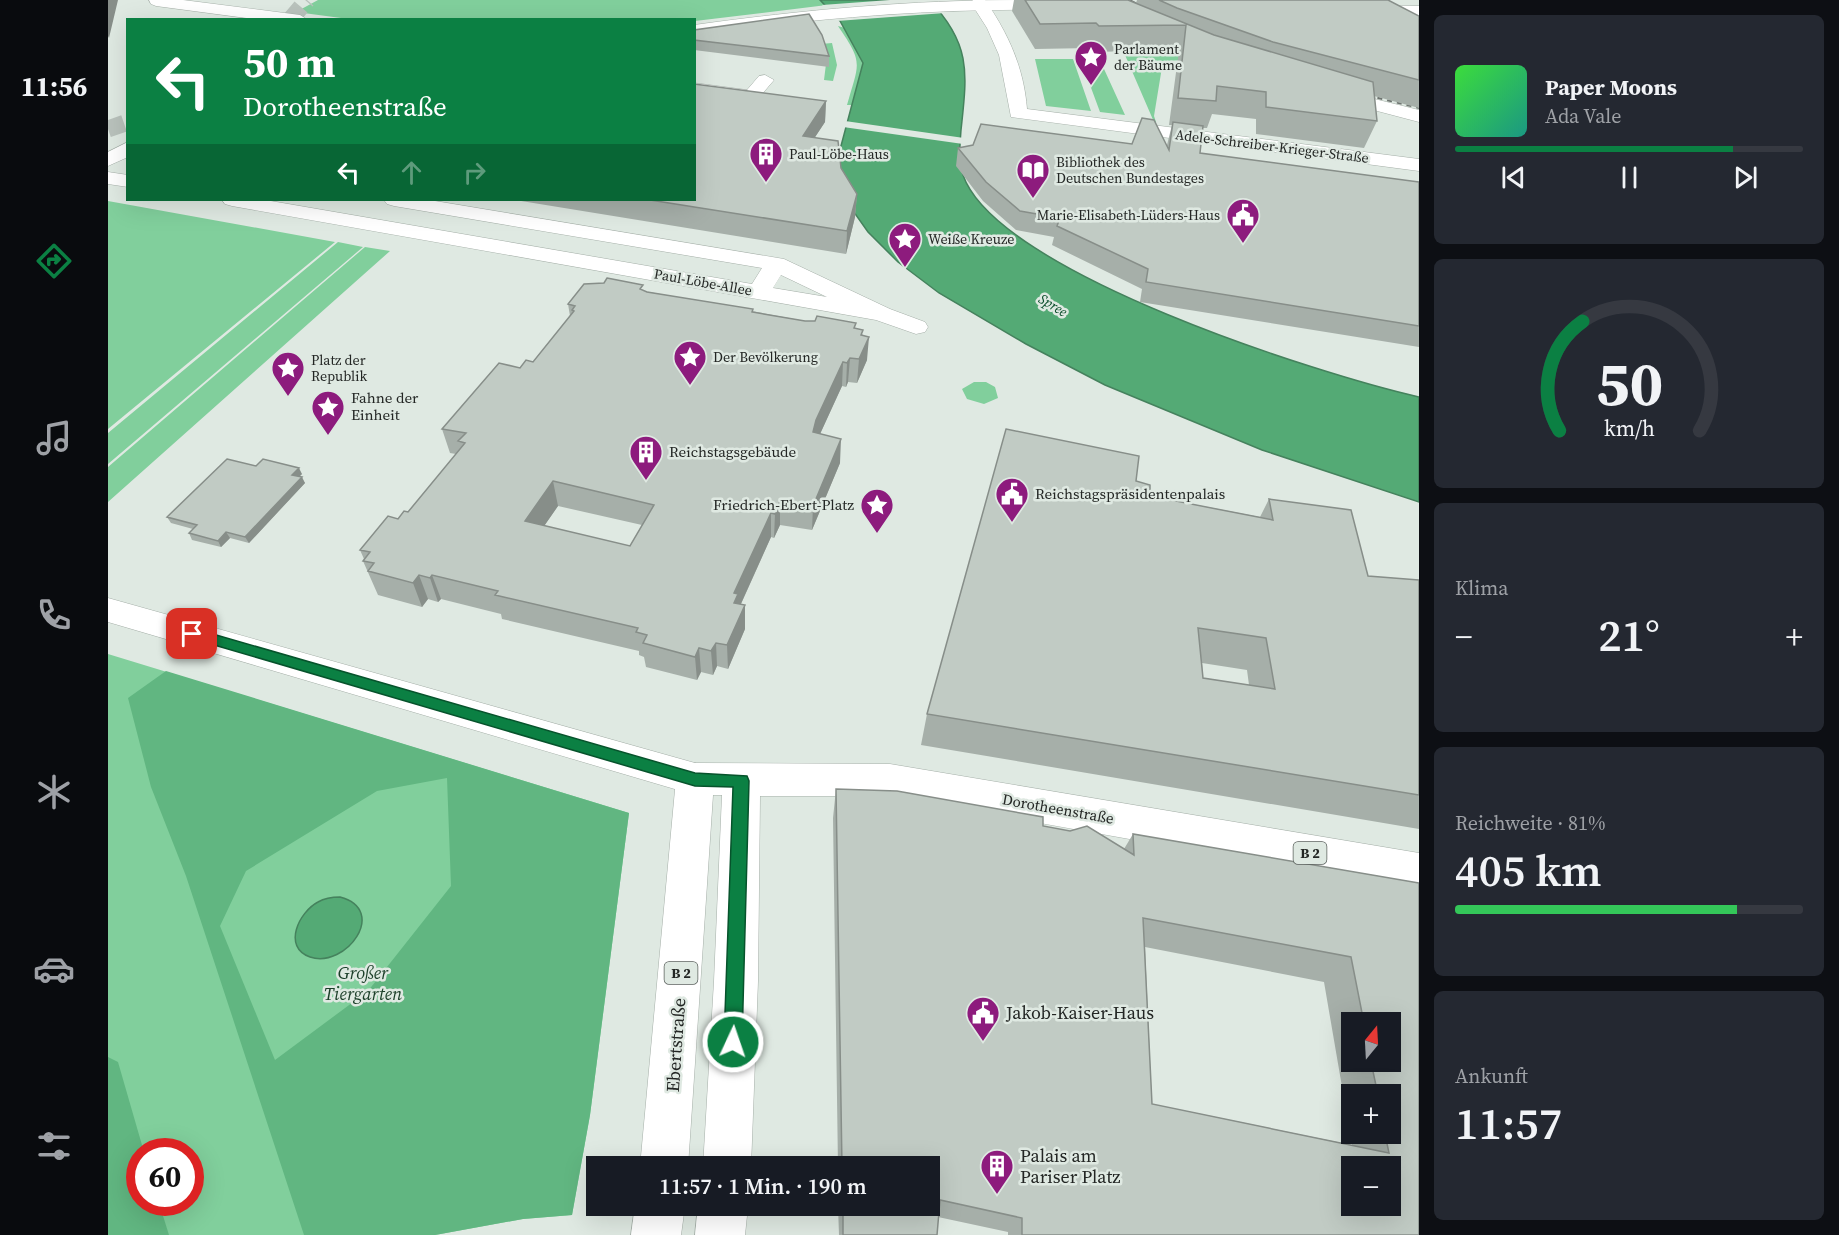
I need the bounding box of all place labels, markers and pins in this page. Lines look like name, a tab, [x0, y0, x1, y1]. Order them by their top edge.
place icon: Parlament der Bäume	[1073, 39, 1109, 86]
place label: Parlament der Bäume	[1114, 39, 1182, 75]
building icon: Paul-Löbe-Haus	[748, 136, 784, 183]
place label: Paul-Löbe-Haus	[789, 144, 889, 164]
library icon: Bibliothek des Deutschen Bundestages	[1015, 152, 1051, 199]
place label: Bibliothek des Deutschen Bundestages	[1056, 152, 1204, 188]
public building icon: Marie-Elisabeth-Lüders-Haus	[1225, 197, 1261, 244]
place label: Marie-Elisabeth-Lüders-Haus	[1037, 205, 1220, 225]
place icon: Weiße Kreuze	[887, 221, 923, 268]
place label: Weiße Kreuze	[928, 229, 1014, 249]
place icon: Der Bevölkerung	[672, 339, 708, 386]
place label: Der Bevölkerung	[713, 347, 818, 367]
place icon: Platz der Republik	[270, 350, 306, 397]
place label: Platz der Republik	[311, 350, 367, 386]
place label: Fahne der Einheit	[351, 387, 419, 425]
place icon: Fahne der Einheit	[310, 389, 346, 436]
building icon: Reichstagsgebäude	[628, 434, 664, 481]
place label: Reichstagsgebäude	[669, 441, 797, 462]
public building icon: Reichstagspräsidentenpalais	[994, 476, 1030, 523]
place label: Reichstagspräsidentenpalais	[1035, 483, 1225, 504]
place icon: Friedrich-Ebert-Platz	[859, 487, 895, 534]
place label: Friedrich-Ebert-Platz	[713, 494, 854, 515]
pin	[166, 608, 217, 659]
public building icon: Jakob-Kaiser-Haus	[965, 995, 1001, 1042]
place label: Jakob-Kaiser-Haus	[1005, 1000, 1154, 1025]
place label: Palais am Pariser Platz	[1020, 1143, 1120, 1189]
building icon: Palais am Pariser Platz	[979, 1148, 1015, 1195]

